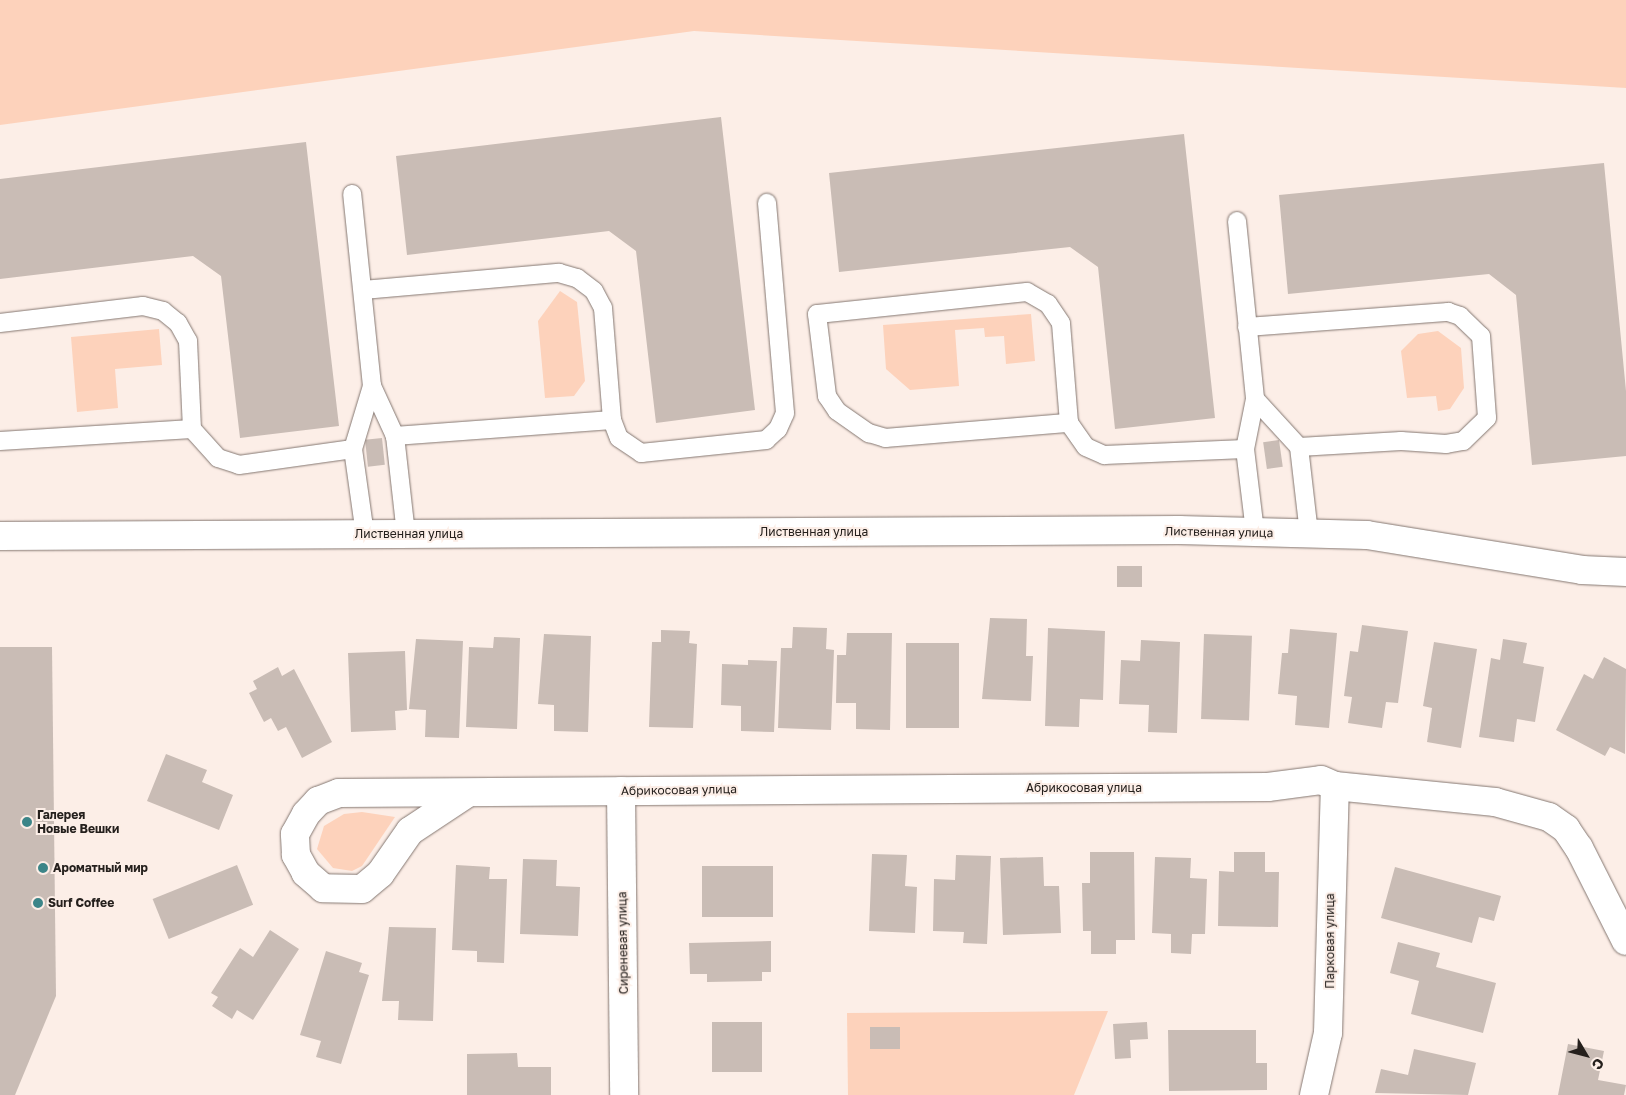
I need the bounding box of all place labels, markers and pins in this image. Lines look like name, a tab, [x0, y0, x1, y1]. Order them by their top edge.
place label: Галерея Новые Вешки	[37, 808, 119, 836]
marker: Галерея Новые Вешки	[21, 816, 33, 828]
place label: Ароматный мир	[53, 861, 148, 875]
marker: Ароматный мир	[37, 862, 49, 874]
place label: Surf Coffee	[48, 896, 114, 910]
marker: Surf Coffee	[32, 897, 44, 909]

